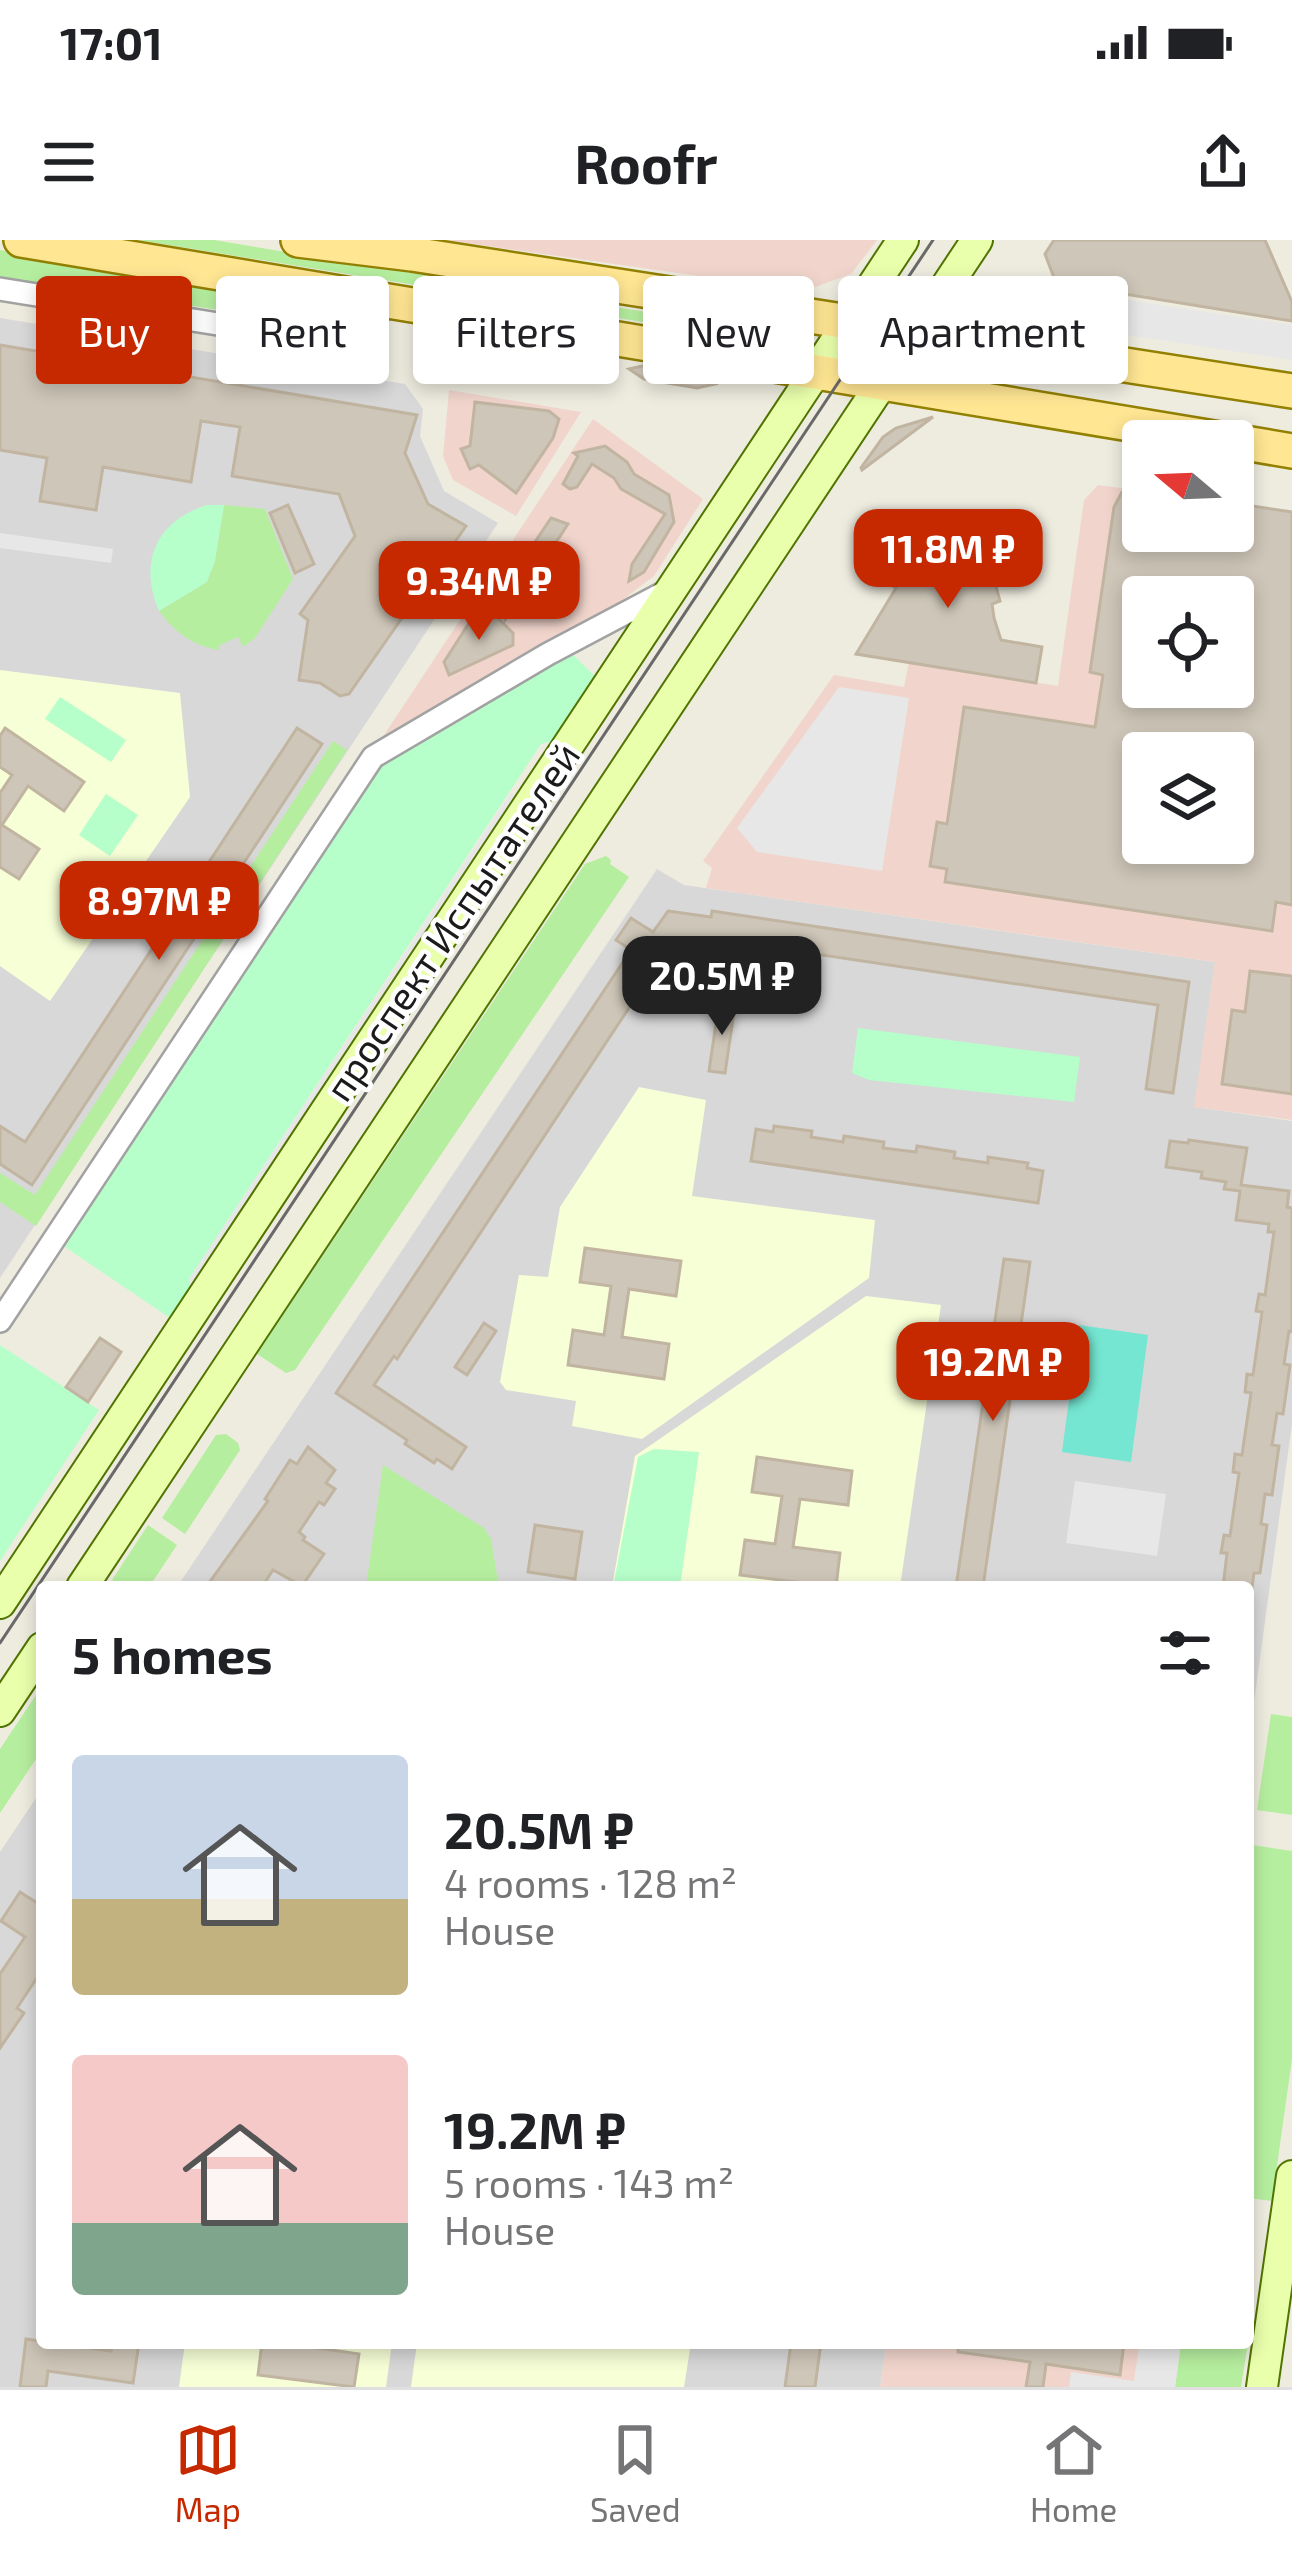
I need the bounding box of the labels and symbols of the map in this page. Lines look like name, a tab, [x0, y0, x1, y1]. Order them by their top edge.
north arrow	[1122, 420, 1254, 552]
pin: 11.8M ₽	[837, 509, 1059, 611]
pin: 9.34M ₽	[368, 541, 590, 643]
street label: проспект Испытателей	[314, 733, 588, 1109]
pin: 8.97M ₽	[48, 861, 270, 963]
pin: 20.5M ₽	[611, 936, 833, 1038]
pin: 19.2M ₽	[882, 1322, 1104, 1424]

